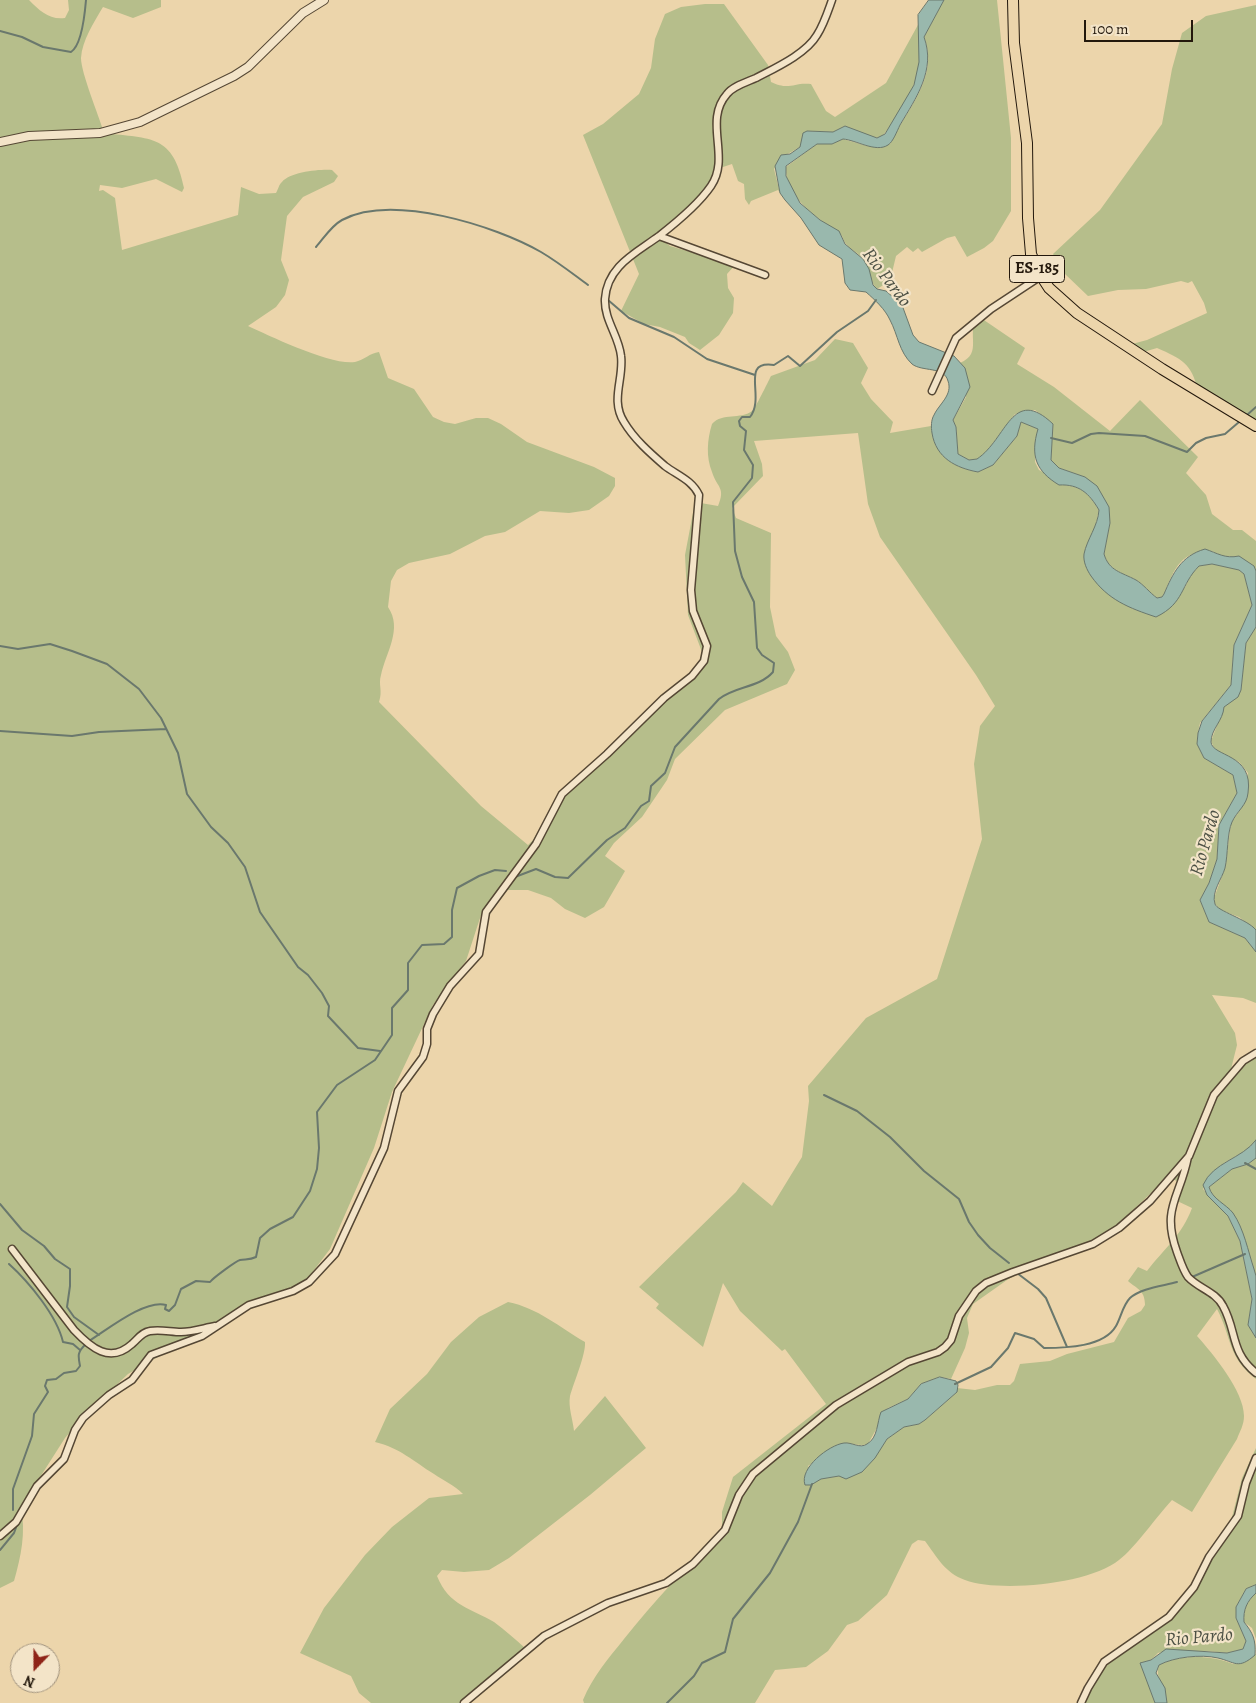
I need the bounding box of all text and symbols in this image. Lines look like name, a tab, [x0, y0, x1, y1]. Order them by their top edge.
scale bar	[1086, 10, 1195, 42]
text: 100 m	[1092, 19, 1129, 39]
water label: Rio Pardo	[857, 244, 915, 312]
road number: ES-185	[1010, 255, 1064, 282]
water label: Rio Pardo	[1186, 807, 1226, 879]
water label: Rio Pardo	[1164, 1624, 1234, 1652]
north arrow	[10, 1643, 60, 1693]
text: N	[21, 1671, 38, 1692]

